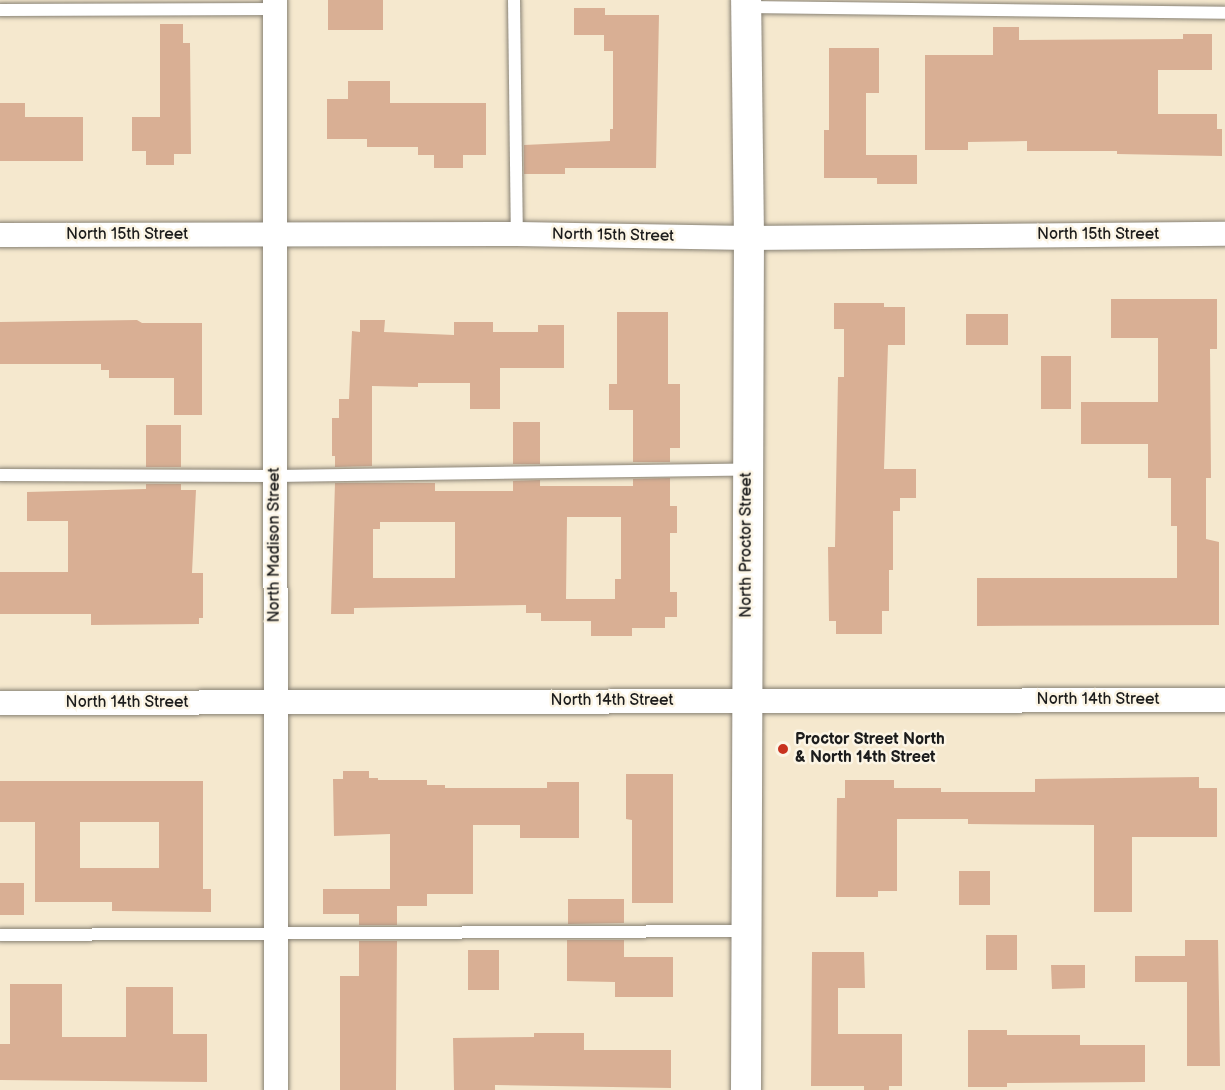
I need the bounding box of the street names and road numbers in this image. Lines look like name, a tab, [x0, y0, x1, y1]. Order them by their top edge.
street label: North 15th Street	[66, 225, 188, 245]
street label: North 15th Street	[552, 225, 674, 247]
street label: North 15th Street	[1037, 225, 1159, 245]
street label: North Madison Street	[265, 467, 285, 623]
street label: North Proctor Street	[737, 472, 757, 618]
street label: North 14th Street	[1036, 690, 1160, 710]
street label: North 14th Street	[550, 691, 674, 711]
street label: North 14th Street	[65, 693, 189, 713]

